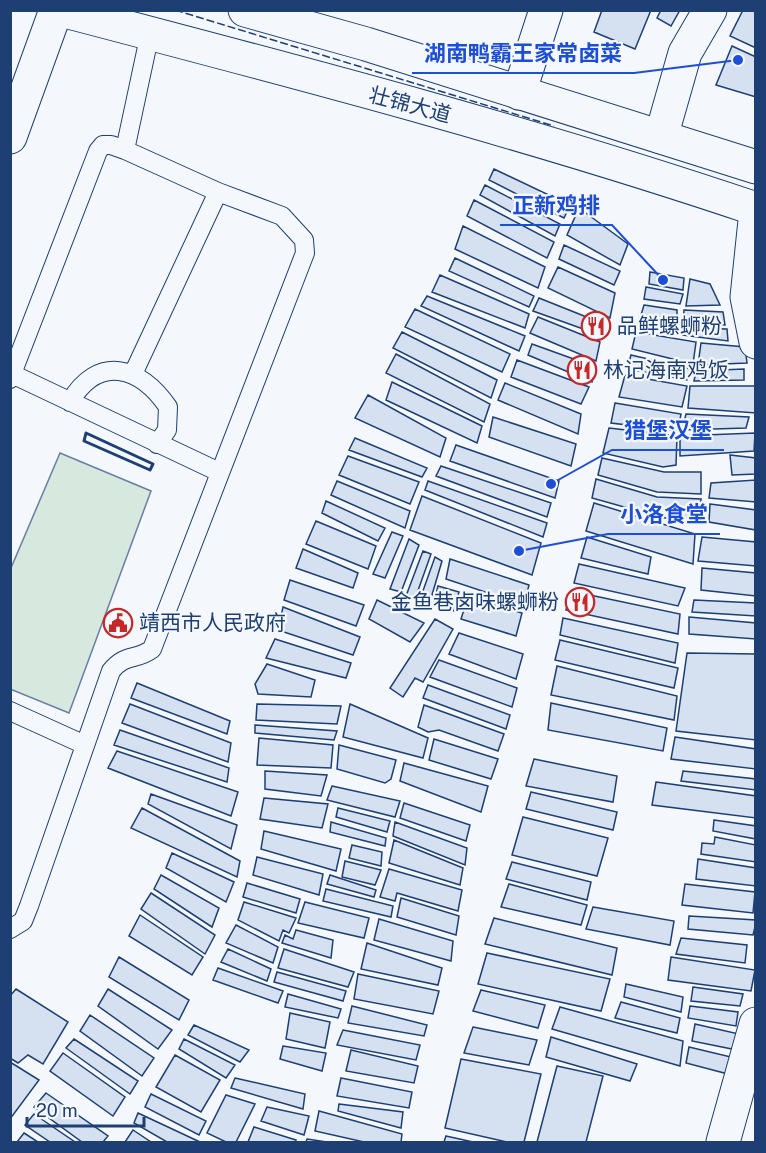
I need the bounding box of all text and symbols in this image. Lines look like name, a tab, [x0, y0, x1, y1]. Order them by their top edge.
callout: 湖南鸭霸王家常卤菜	[412, 33, 634, 73]
text: 湖南鸭霸王家常卤菜	[424, 40, 622, 66]
street label: 壮锦大道	[366, 82, 454, 127]
callout: 正新鸡排	[500, 185, 612, 225]
text: 正新鸡排	[512, 192, 600, 218]
restaurant icon: 品鲜螺蛳粉	[580, 310, 612, 342]
place label: 品鲜螺蛳粉	[617, 313, 722, 338]
restaurant icon: 林记海南鸡饭	[566, 354, 598, 386]
place label: 林记海南鸡饭	[603, 357, 729, 382]
callout: 猎堡汉堡	[612, 410, 724, 450]
text: 猎堡汉堡	[624, 417, 712, 443]
callout: 小洛食堂	[608, 494, 720, 534]
text: 小洛食堂	[620, 501, 708, 527]
restaurant icon: 金鱼巷卤味螺蛳粉	[564, 586, 596, 618]
place label: 金鱼巷卤味螺蛳粉	[391, 589, 559, 614]
public building icon: 靖西市人民政府	[102, 607, 134, 639]
place label: 靖西市人民政府	[139, 610, 286, 635]
scale bar	[27, 1090, 144, 1128]
text: 20 m	[36, 1100, 78, 1121]

